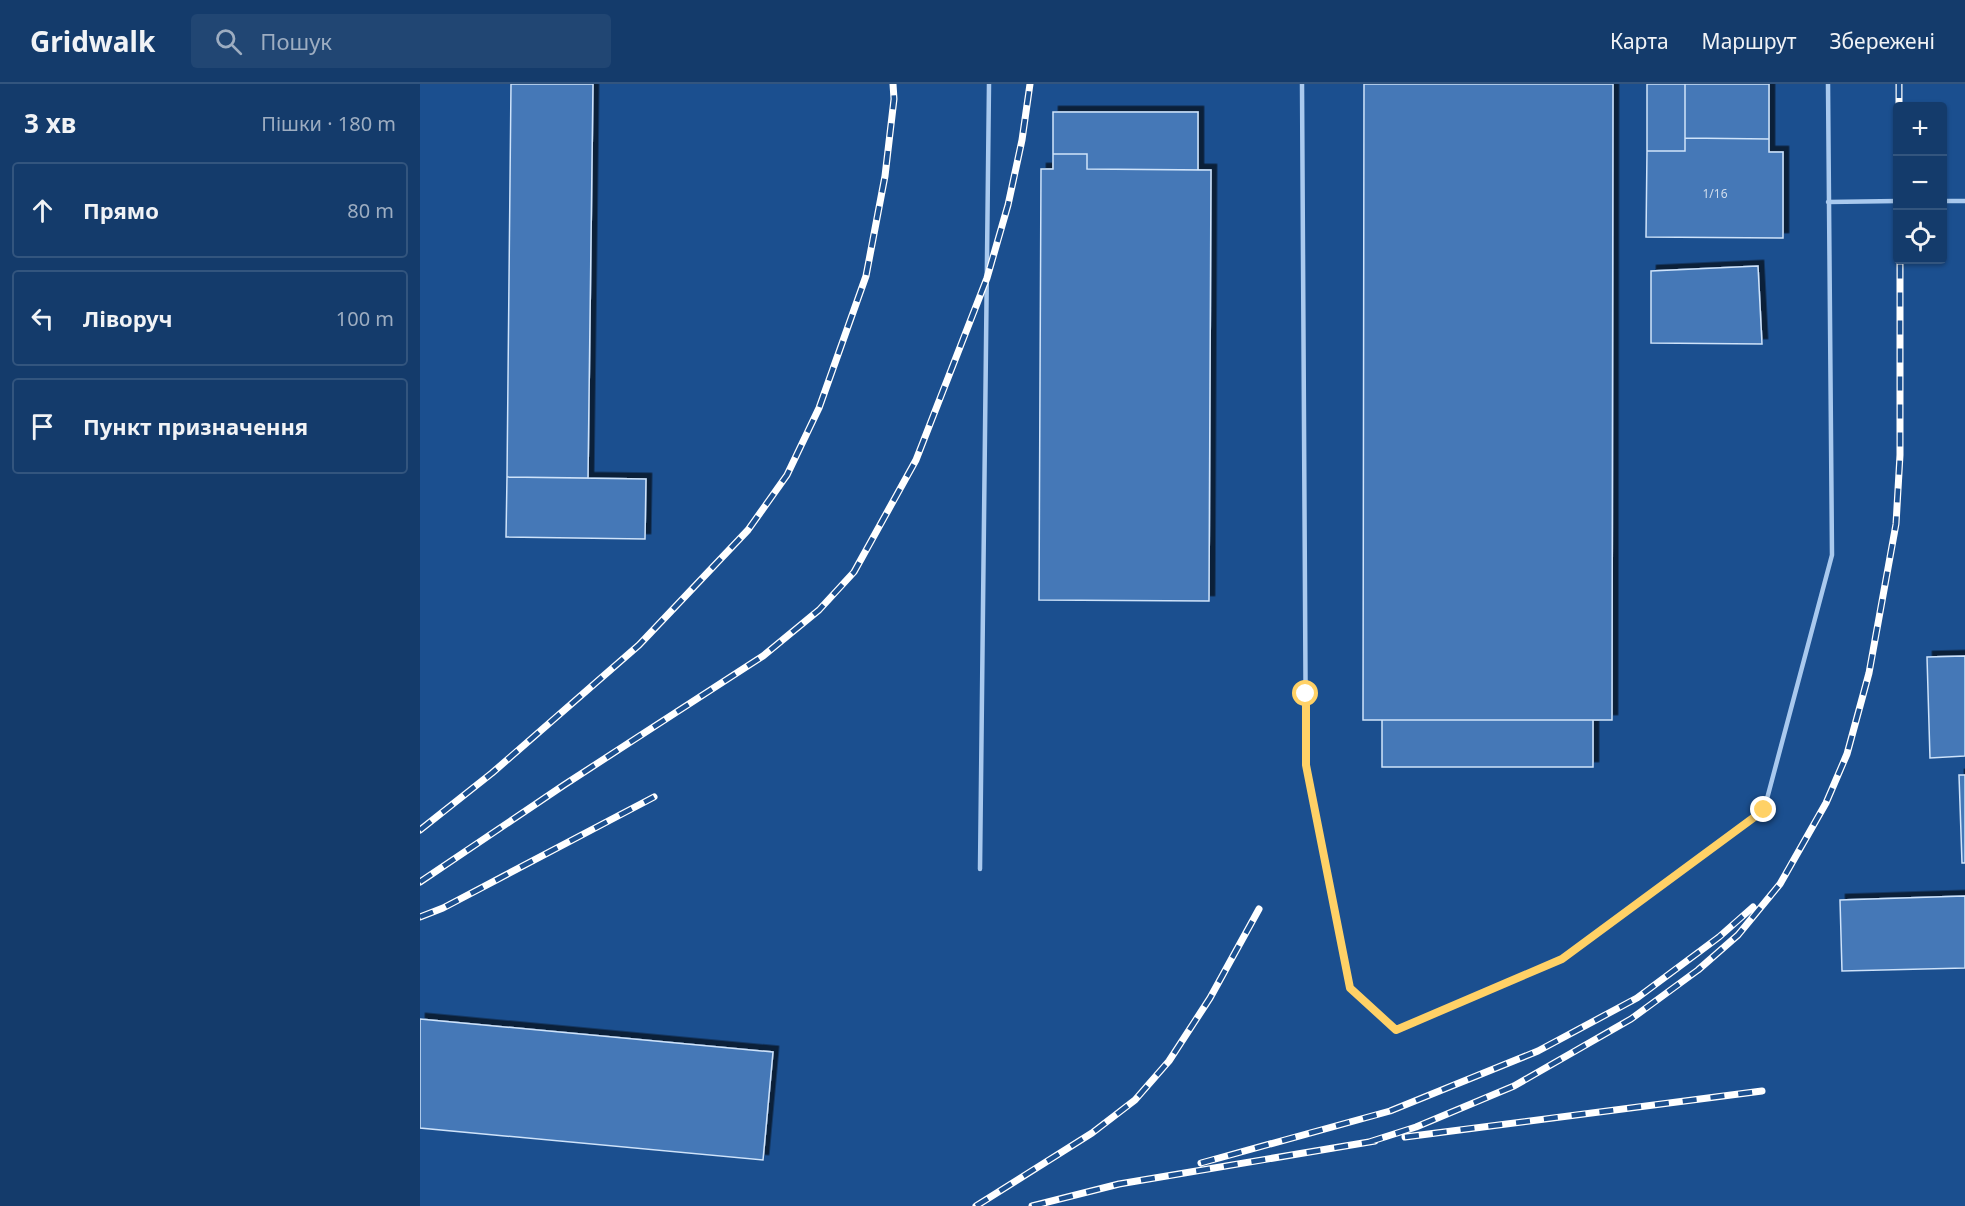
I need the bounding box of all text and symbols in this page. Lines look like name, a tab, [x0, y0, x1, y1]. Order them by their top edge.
search box	[191, 14, 611, 68]
text: Gridwalk	[30, 22, 155, 60]
icon: search	[212, 25, 245, 58]
text: Пошук	[260, 26, 332, 56]
text: Карта	[1610, 27, 1669, 55]
text: Маршрут	[1702, 27, 1796, 55]
text: Збережені	[1829, 27, 1935, 55]
map controls	[1893, 102, 1947, 264]
button: +	[1893, 102, 1947, 156]
text: 3 хв	[24, 105, 76, 141]
text: Пішки · 180 m	[261, 110, 396, 137]
button: −	[1893, 156, 1947, 210]
house number: 1/16	[1702, 185, 1728, 202]
icon: ahead	[26, 194, 59, 227]
text: Прямо	[83, 195, 159, 225]
text: 80 m	[347, 197, 394, 224]
button: locate	[1893, 210, 1947, 264]
icon: left	[26, 302, 59, 335]
text: Ліворуч	[83, 303, 173, 333]
text: 100 m	[336, 305, 394, 332]
icon: arrive	[26, 410, 59, 443]
text: Пункт призначення	[83, 411, 308, 441]
route start	[1292, 680, 1318, 706]
route end	[1750, 796, 1776, 822]

